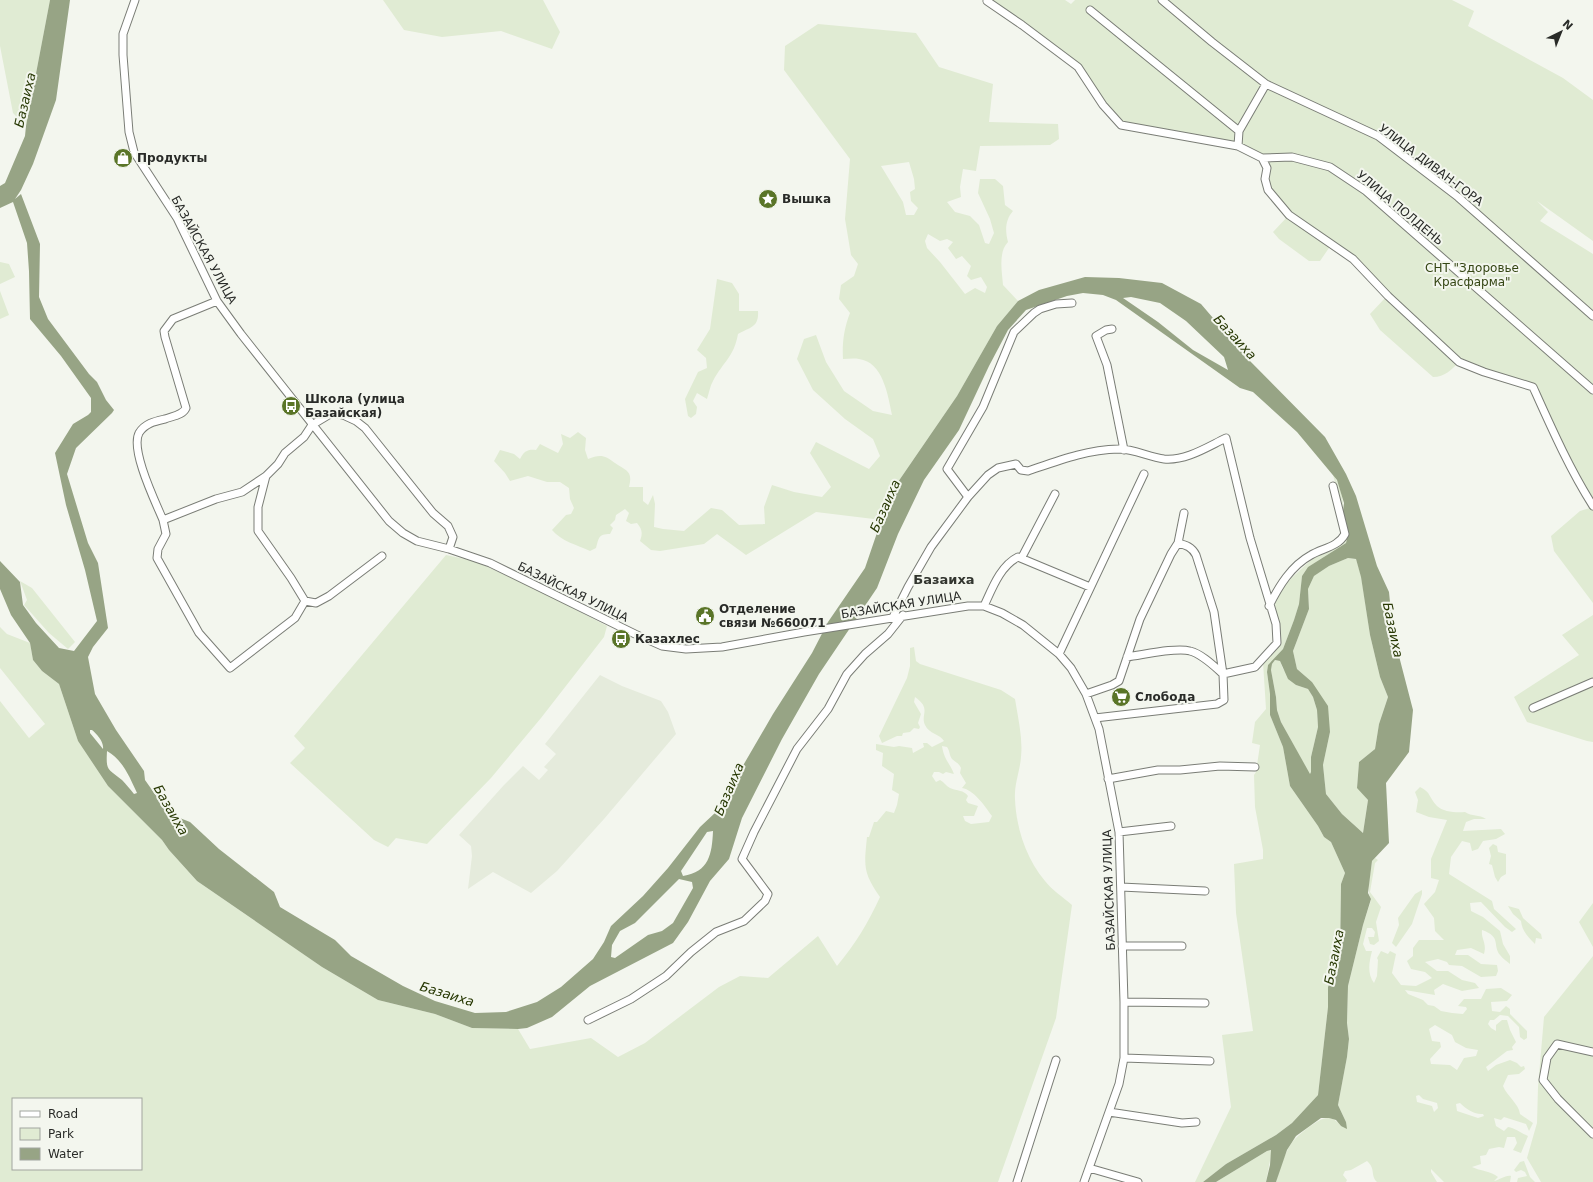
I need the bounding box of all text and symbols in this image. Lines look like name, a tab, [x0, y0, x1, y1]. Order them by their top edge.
north arrow	[1541, 12, 1581, 52]
text: N	[1560, 17, 1575, 33]
water label: Базаиха	[11, 71, 39, 129]
street label: УЛИЦА ДИВАН-ГОРА	[1376, 121, 1487, 209]
shop icon: Продукты	[112, 147, 134, 169]
place label: Продукты	[137, 151, 207, 165]
street label: УЛИЦА ПОЛДЕНЬ	[1354, 168, 1446, 248]
place icon: Вышка	[757, 188, 779, 210]
place label: Вышка	[782, 192, 831, 206]
street label: БАЗАЙСКАЯ УЛИЦА	[168, 193, 241, 307]
park label: СНТ "Здоровье Красфарма"	[1425, 261, 1519, 289]
water label: Базаиха	[1210, 311, 1260, 363]
place label: Школа (улица Базайская)	[305, 392, 405, 420]
bus stop icon: Школа (улица Базайская)	[280, 395, 302, 417]
water label: Базаиха	[867, 477, 903, 535]
street label: БАЗАЙСКАЯ УЛИЦА	[515, 558, 632, 625]
district label: Базаиха	[913, 572, 975, 587]
street label: БАЗАЙСКАЯ УЛИЦА	[840, 587, 963, 621]
water label: Базаиха	[1380, 601, 1406, 659]
place label: Отделение связи №660071	[719, 602, 826, 630]
public building icon: Отделение связи №660071	[694, 605, 716, 627]
bus stop icon: Казахлес	[610, 628, 632, 650]
place label: Казахлес	[635, 632, 700, 646]
supermarket icon: Слобода	[1110, 686, 1132, 708]
place label: Слобода	[1135, 690, 1195, 704]
water label: Базаиха	[711, 760, 747, 818]
water label: Базаиха	[151, 782, 191, 838]
street label: БАЗАЙСКАЯ УЛИЦА	[1099, 828, 1118, 951]
water label: Базаиха	[1321, 928, 1347, 986]
water label: Базаиха	[418, 979, 476, 1009]
legend	[12, 1098, 142, 1170]
text: Road	[48, 1107, 78, 1121]
text: Park	[48, 1127, 74, 1141]
text: Water	[48, 1147, 84, 1161]

